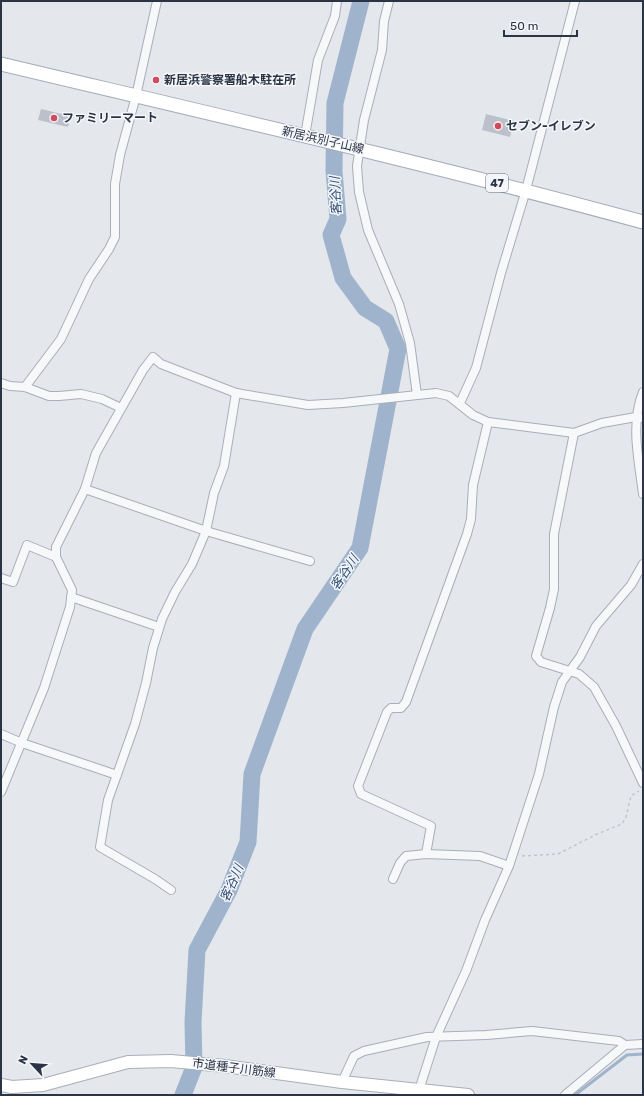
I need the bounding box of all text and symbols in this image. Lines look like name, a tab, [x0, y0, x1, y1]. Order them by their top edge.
scale bar	[504, 12, 577, 38]
text: 50 m	[510, 19, 538, 33]
place label: 新居浜警察署船木駐在所	[164, 73, 296, 87]
marker: 新居浜警察署船木駐在所	[151, 75, 161, 85]
place label: ファミリーマート	[62, 111, 158, 125]
marker: ファミリーマート	[49, 113, 59, 123]
place label: セブン-イレブン	[506, 119, 596, 133]
marker: セブン-イレブン	[493, 121, 503, 131]
street label: 新居浜別子山線	[280, 124, 366, 156]
water label: 客谷川	[327, 174, 344, 216]
road number: 47	[486, 174, 508, 192]
water label: 客谷川	[327, 550, 363, 593]
water label: 客谷川	[217, 861, 247, 904]
north arrow	[12, 1044, 52, 1084]
text: N	[16, 1053, 31, 1066]
street label: 市道種子川筋線	[191, 1056, 277, 1080]

